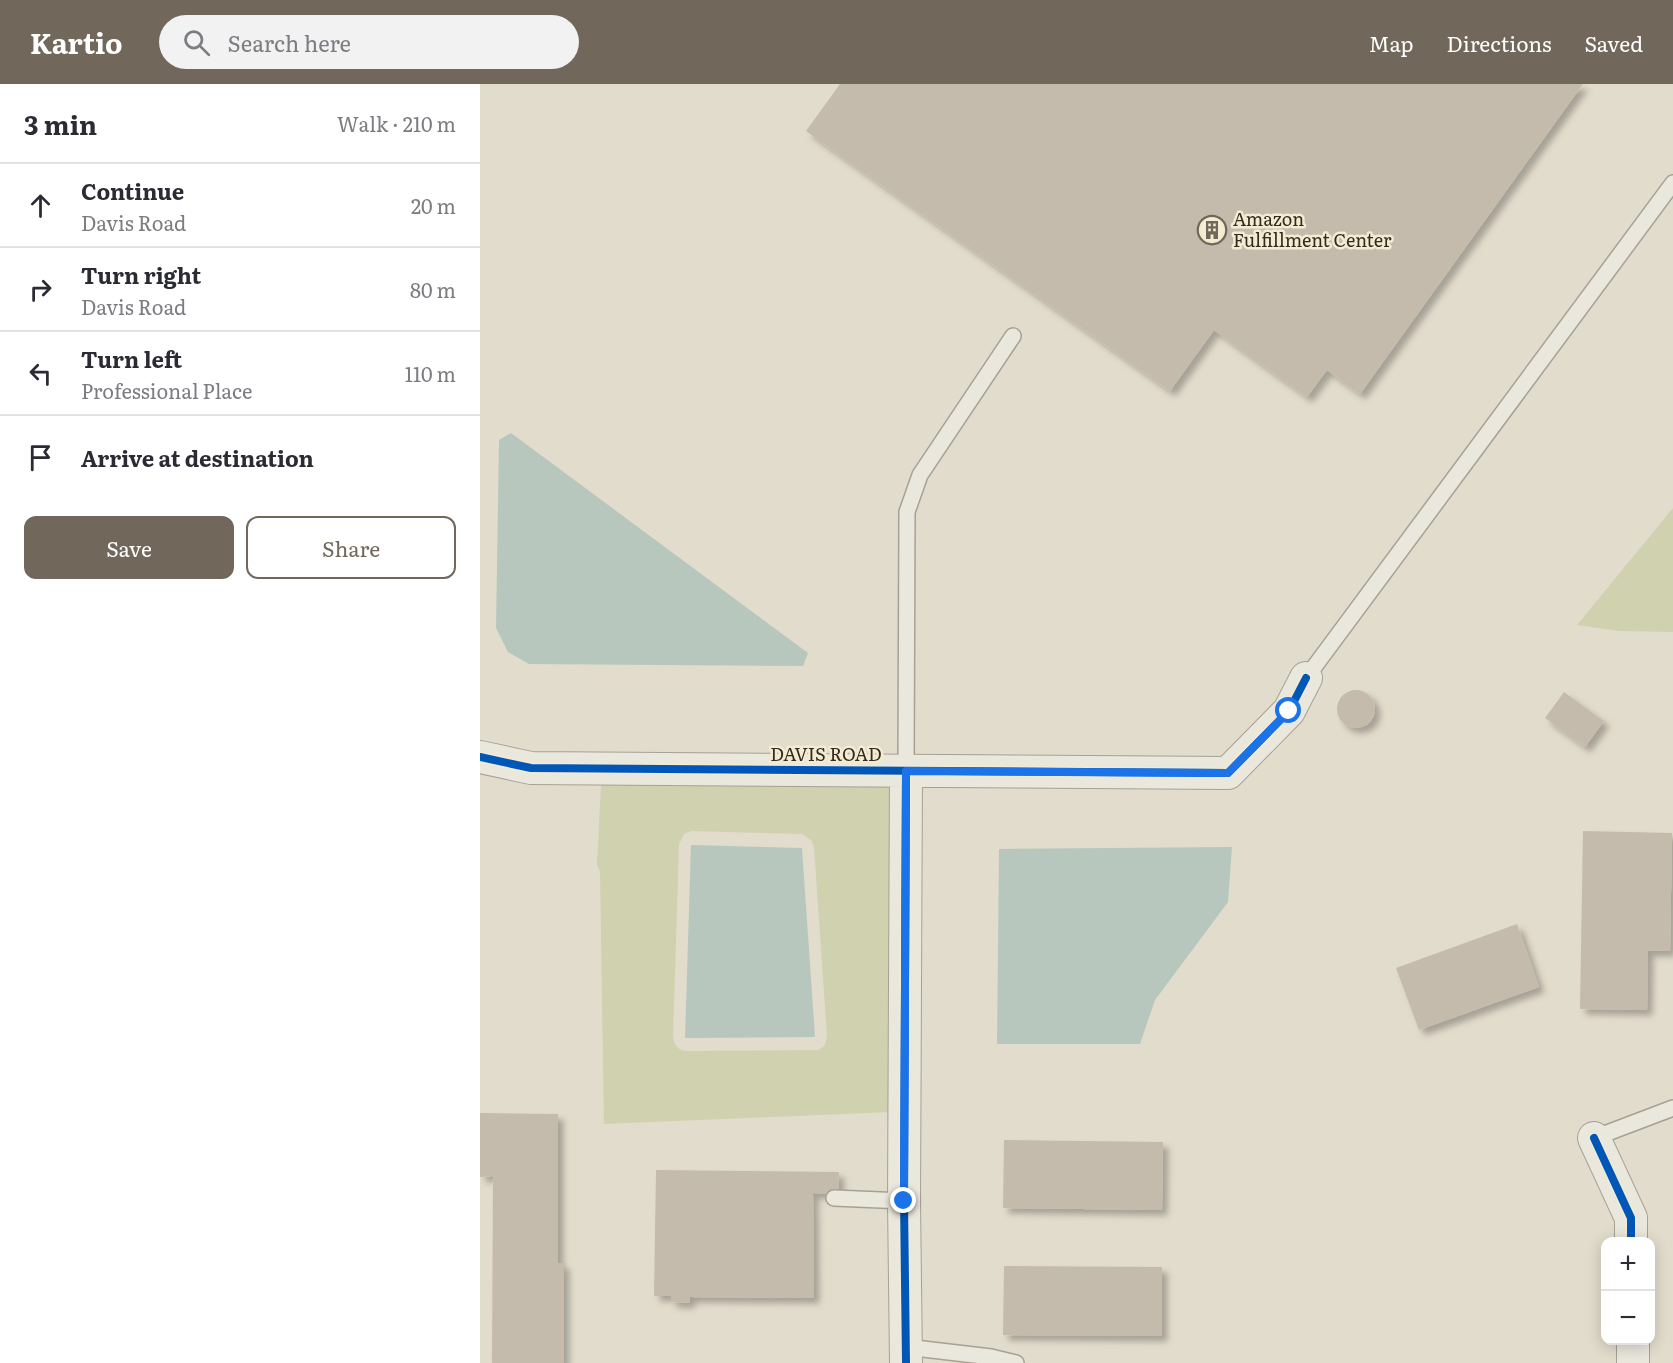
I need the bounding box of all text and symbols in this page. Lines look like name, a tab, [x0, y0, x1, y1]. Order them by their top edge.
search box	[159, 15, 579, 69]
text: Kartio	[30, 21, 123, 63]
icon: search	[180, 26, 213, 59]
text: Search here	[228, 26, 351, 59]
text: Map	[1369, 27, 1414, 58]
text: Directions	[1447, 27, 1552, 58]
text: Saved	[1585, 27, 1643, 58]
text: 3 min	[24, 104, 97, 143]
text: Walk · 210 m	[337, 108, 456, 138]
text: Continue	[81, 174, 184, 207]
icon: ahead	[24, 189, 57, 222]
text: 20 m	[411, 190, 456, 220]
place label: Amazon Fulfillment Center	[1233, 205, 1392, 253]
text: Davis Road	[81, 207, 186, 237]
building icon: Amazon Fulfillment Center	[1196, 214, 1228, 246]
text: Turn right	[81, 258, 201, 291]
icon: right	[24, 273, 57, 306]
text: 80 m	[410, 274, 456, 304]
text: Davis Road	[81, 291, 186, 321]
text: Turn left	[81, 342, 182, 375]
icon: left	[24, 357, 57, 390]
text: 110 m	[405, 358, 456, 388]
text: Professional Place	[81, 375, 252, 405]
icon: arrive	[24, 441, 57, 474]
text: Arrive at destination	[81, 441, 314, 474]
button: Save	[24, 516, 234, 579]
button: Share	[246, 516, 456, 579]
route start	[1275, 697, 1301, 723]
street label: DAVIS ROAD	[770, 740, 882, 767]
route end	[890, 1187, 916, 1213]
map controls	[1601, 1237, 1655, 1345]
button: +	[1601, 1237, 1655, 1291]
button: −	[1601, 1291, 1655, 1345]

